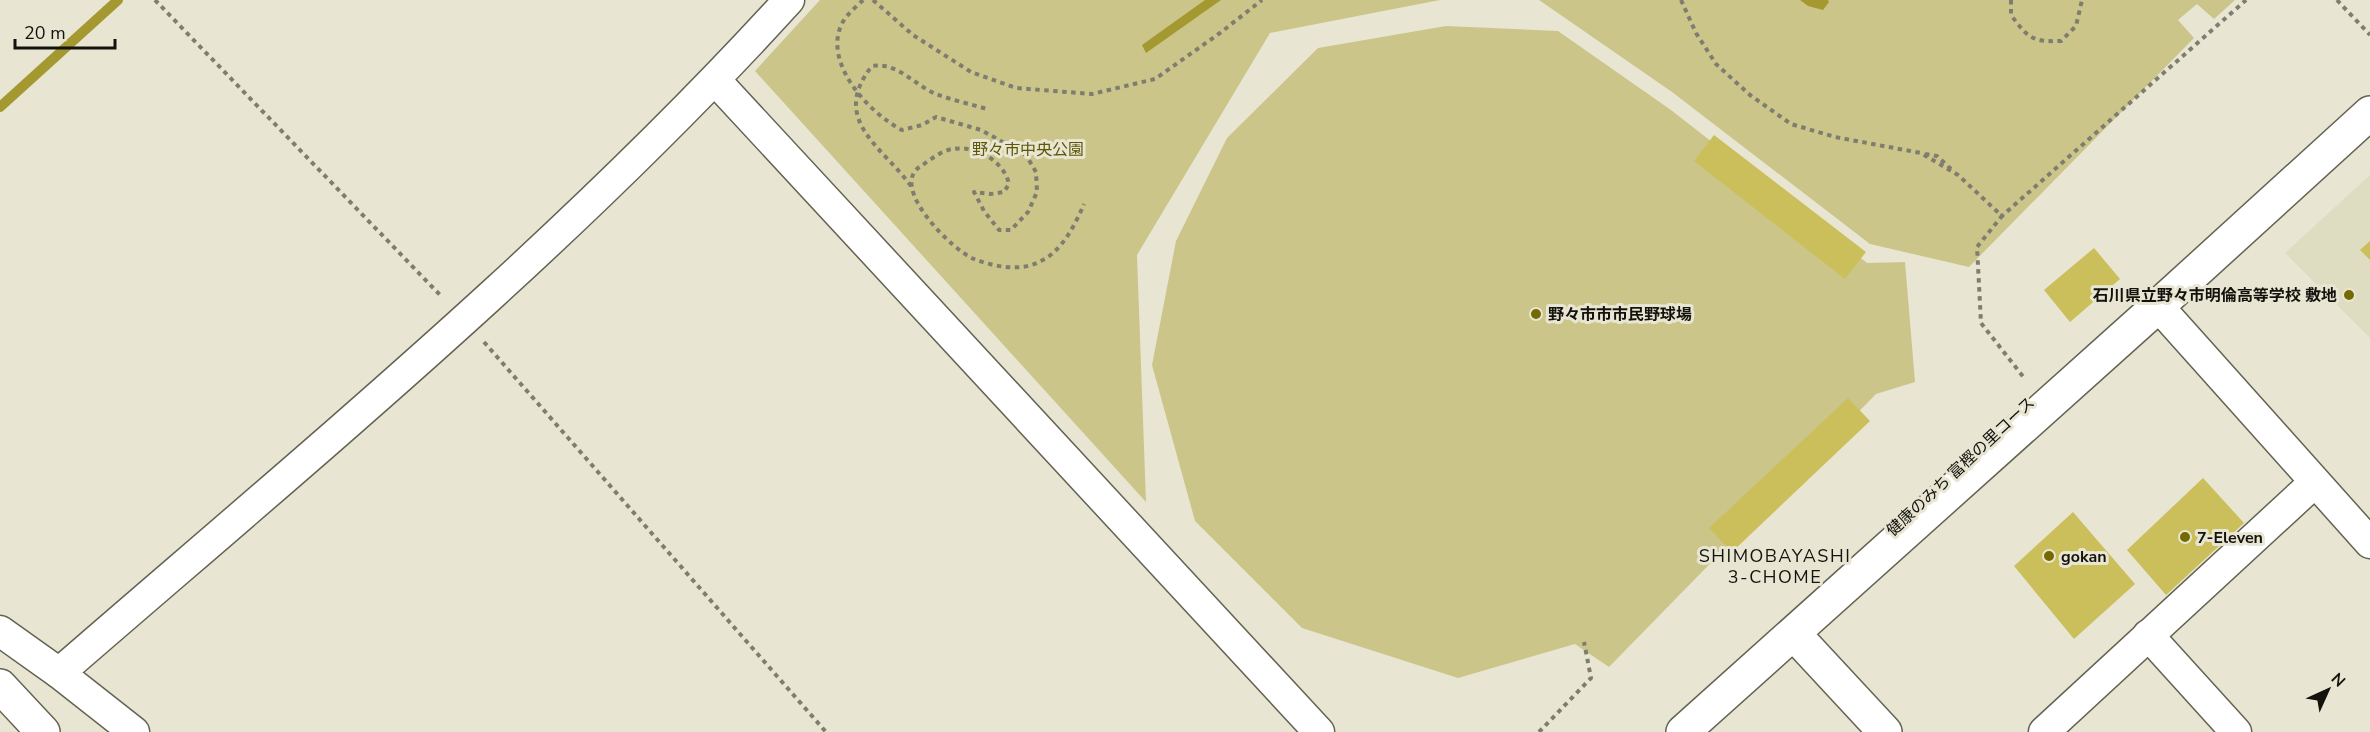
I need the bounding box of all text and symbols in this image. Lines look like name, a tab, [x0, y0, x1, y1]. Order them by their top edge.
scale bar	[15, 12, 116, 50]
text: 20 m	[24, 21, 66, 45]
park label: 野々市中央公園	[972, 139, 1084, 161]
place label: 石川県立野々市明倫高等学校 敷地	[2093, 285, 2337, 307]
marker: 石川県立野々市明倫高等学校 敷地	[2342, 288, 2356, 302]
place label: 野々市市市民野球場	[1548, 304, 1692, 326]
marker: 野々市市市民野球場	[1529, 307, 1543, 321]
street label: 健康のみち 富樫の里コース	[1882, 392, 2040, 541]
place label: 7-Eleven	[2197, 527, 2263, 549]
marker: 7-Eleven	[2178, 530, 2192, 544]
district label: SHIMOBAYASHI 3-CHOME	[1699, 544, 1851, 589]
place label: gokan	[2061, 546, 2107, 568]
marker: gokan	[2042, 549, 2056, 563]
north arrow	[2298, 660, 2358, 720]
text: N	[2326, 668, 2350, 692]

